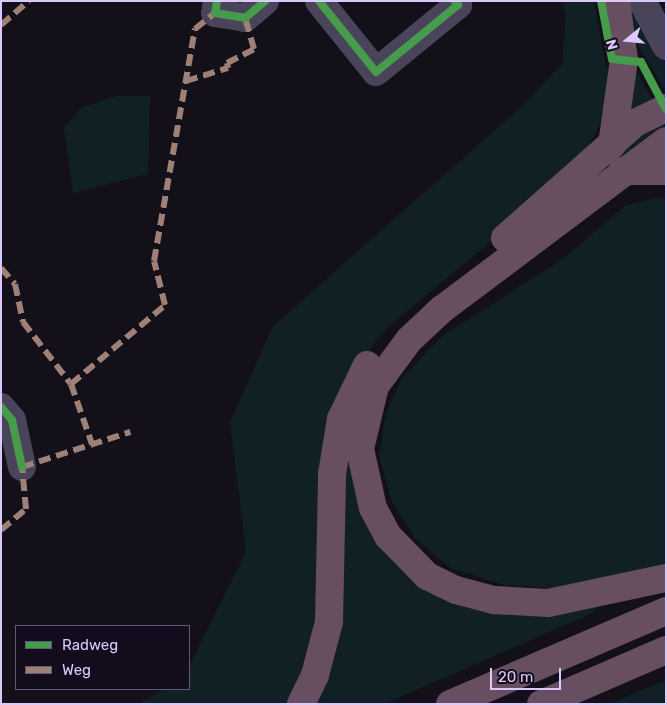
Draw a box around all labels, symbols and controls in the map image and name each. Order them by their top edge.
north arrow [602,15,652,65]
text: N [603,37,622,52]
legend [15,625,190,690]
text: Radweg [62,636,118,654]
scale bar [492,658,563,690]
text: Weg [62,661,91,679]
text: 20 m [498,668,533,686]

